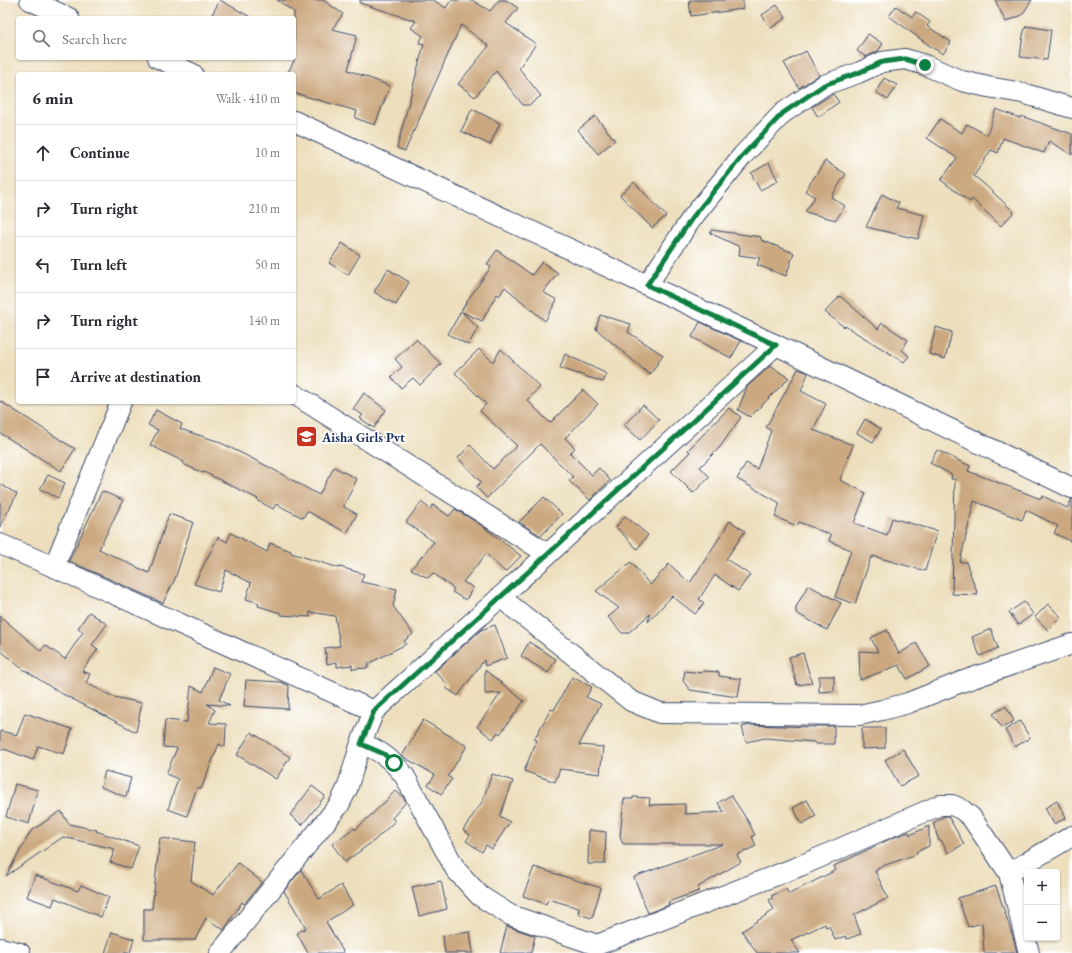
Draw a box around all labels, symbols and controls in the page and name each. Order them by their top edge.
search box [16,16,296,60]
icon: search [30,27,52,49]
text: Search here [62,29,127,48]
route end [916,56,934,74]
text: 6 min [32,87,73,109]
text: Walk · 410 m [216,90,280,107]
icon: ahead [32,142,54,164]
text: Continue [70,143,130,162]
text: 10 m [255,144,280,161]
icon: right [32,198,54,220]
text: Turn right [70,199,138,218]
text: 210 m [249,200,280,217]
icon: left [32,254,54,276]
text: Turn left [70,255,127,274]
text: 50 m [255,256,280,273]
icon: right [32,310,54,332]
text: Turn right [70,311,138,330]
text: 140 m [249,312,280,329]
icon: arrive [32,366,54,388]
text: Arrive at destination [70,367,201,386]
school or university icon: Aisha Girls Pvt [293,424,319,450]
place label: Aisha Girls Pvt [321,429,405,446]
route start [385,754,403,772]
map controls [1024,869,1060,941]
button: + [1024,869,1060,905]
button: − [1024,905,1060,941]

